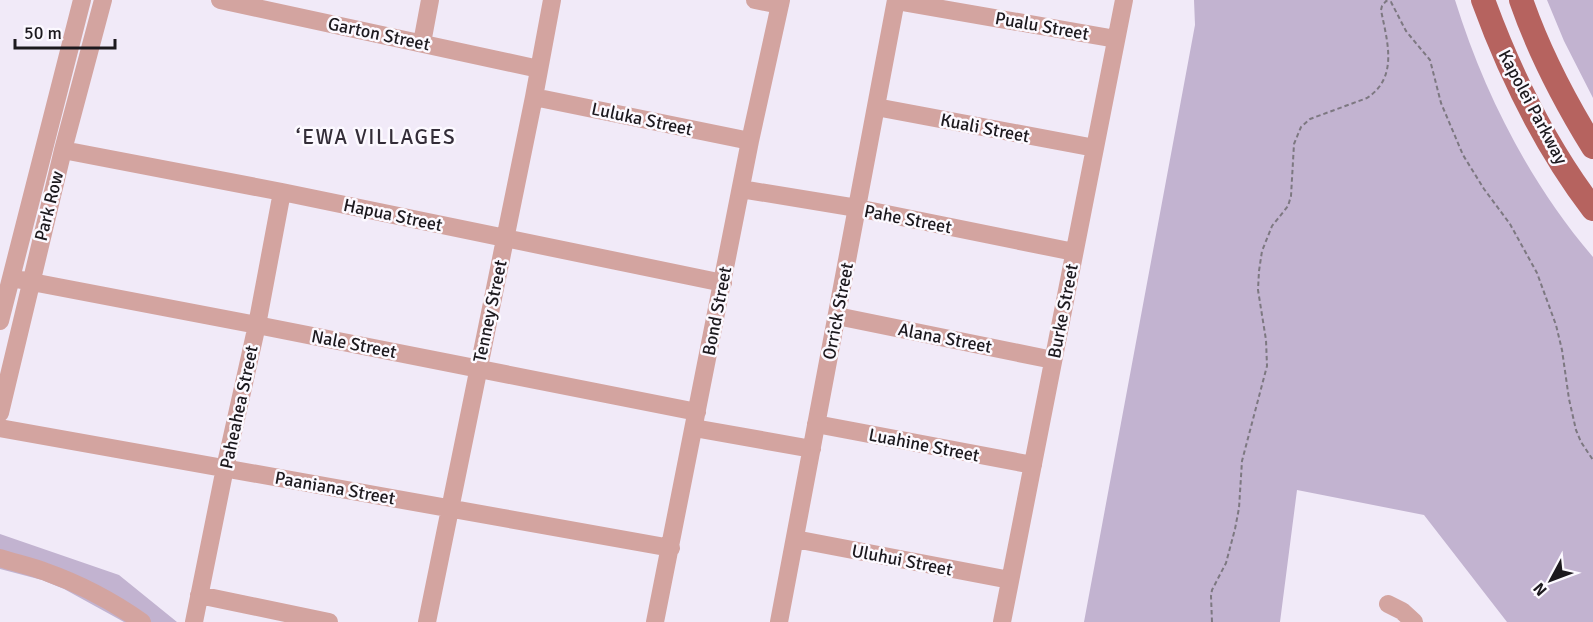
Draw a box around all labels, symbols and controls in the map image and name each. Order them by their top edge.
street label: Pualu Street [993,7,1091,45]
scale bar [15,12,116,50]
street label: Garton Street [326,12,432,56]
text: 50 m [24,22,62,44]
street label: Kapolei Parkway [1494,46,1573,168]
street label: Luluka Street [589,98,695,140]
street label: Kuali Street [939,109,1031,147]
district label: ‘EWA VILLAGES [296,124,456,150]
street label: Park Row [30,169,68,243]
street label: Hapua Street [341,194,445,236]
street label: Pahe Street [862,200,954,238]
street label: Tenney Street [468,258,512,364]
street label: Orrick Street [818,260,858,362]
street label: Burke Street [1043,262,1083,360]
street label: Bond Street [698,264,736,358]
street label: Alana Street [896,318,994,358]
street label: Nale Street [310,325,398,363]
street label: Paheahea Street [215,343,263,471]
street label: Luahine Street [867,423,981,467]
street label: Paaniana Street [273,467,397,509]
street label: Uluhui Street [850,539,954,581]
north arrow [1521,550,1581,610]
text: N [1529,578,1552,600]

